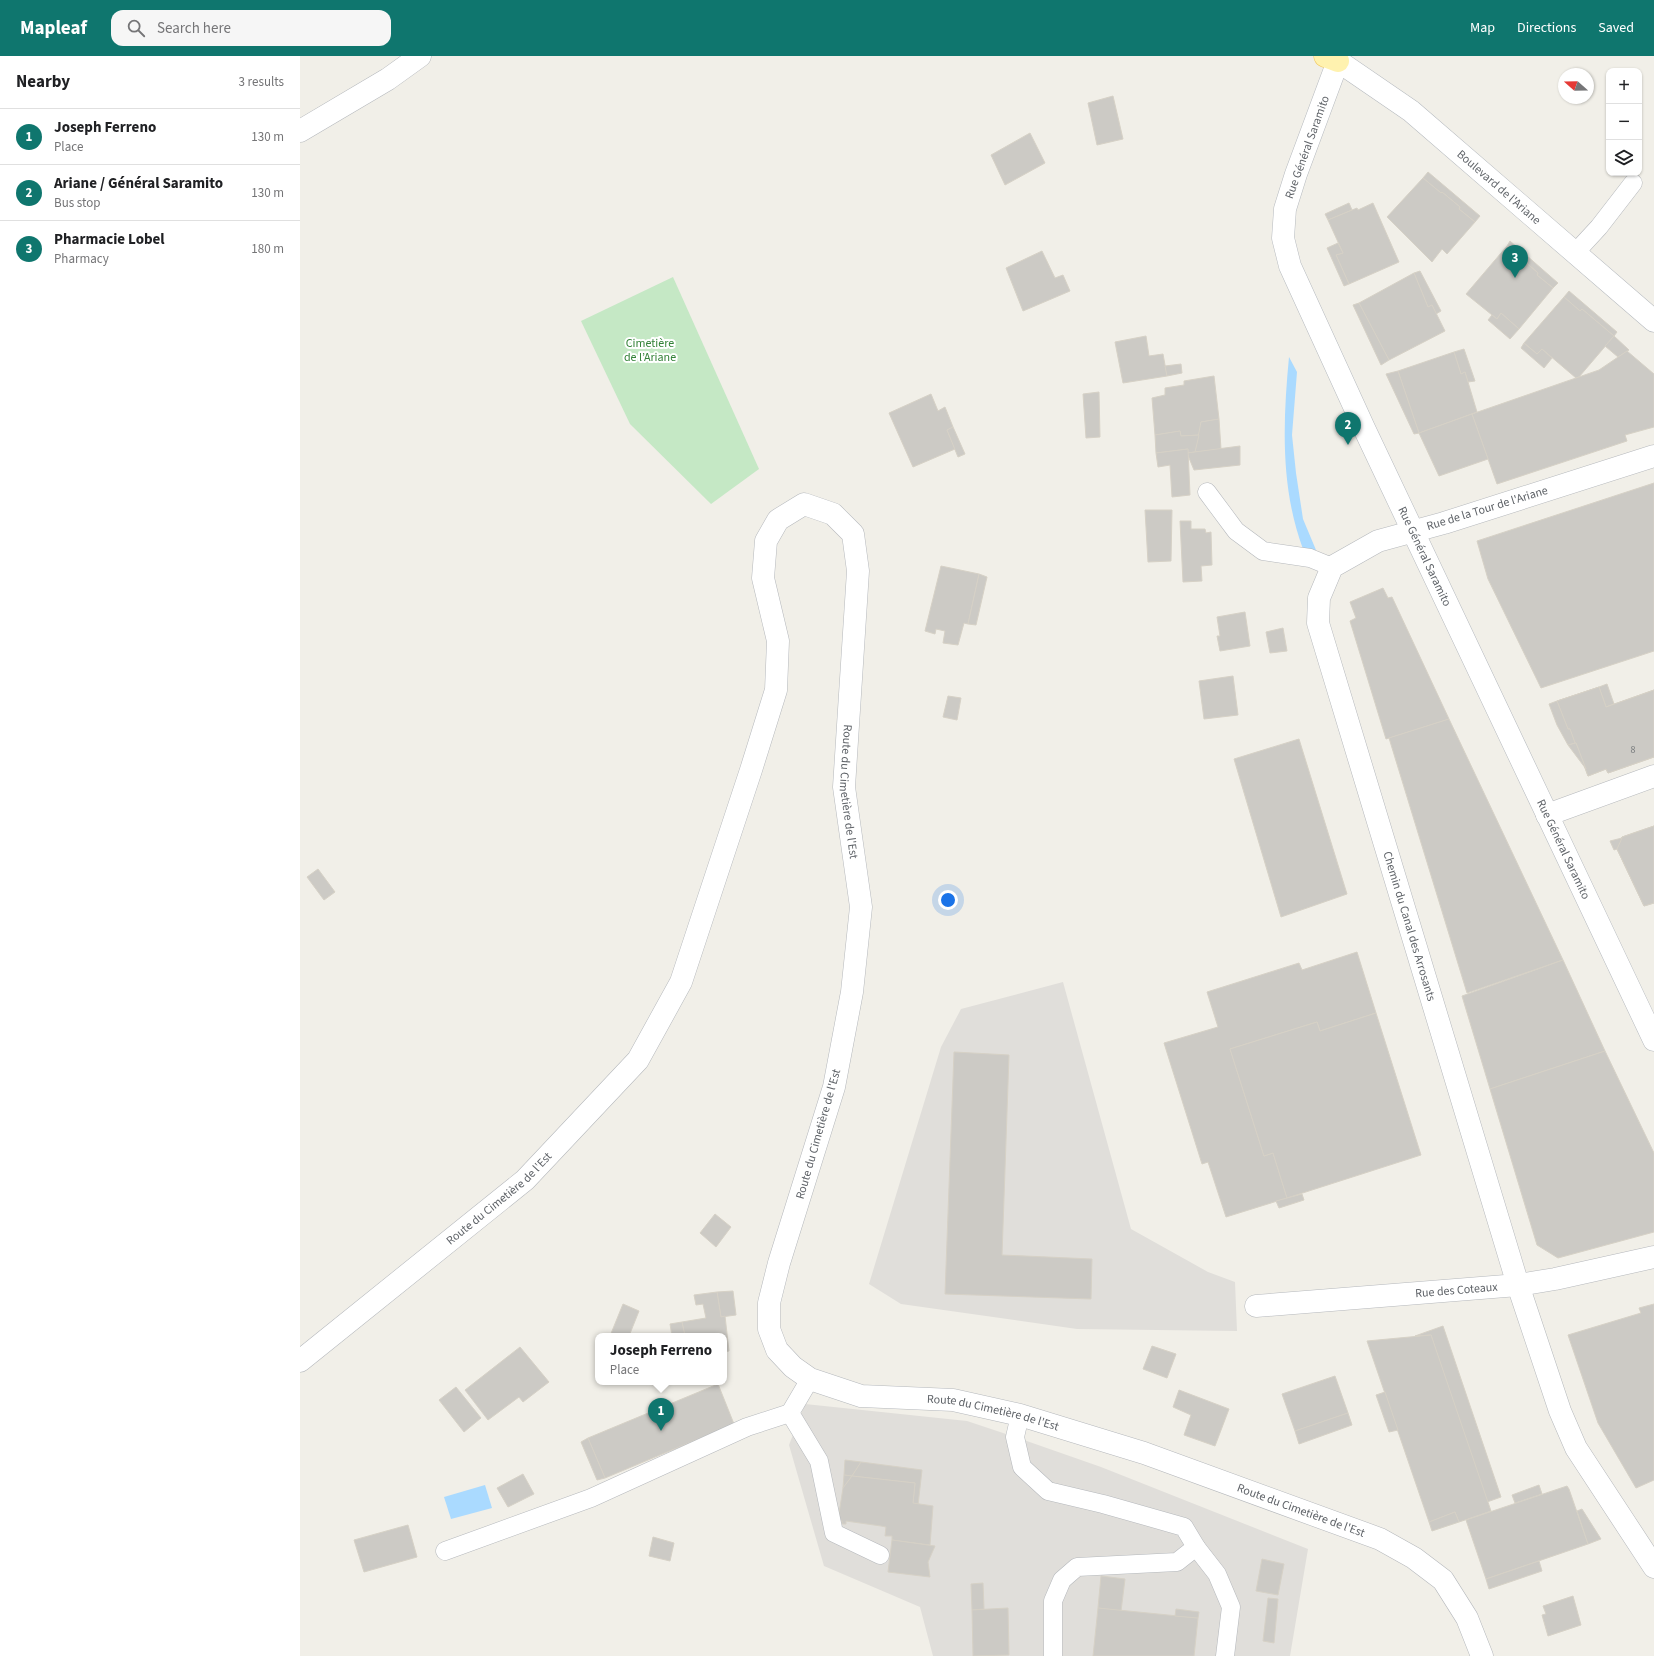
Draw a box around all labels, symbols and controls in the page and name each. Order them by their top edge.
search box [111,10,391,46]
text: Mapleaf [20,15,87,42]
icon: search [125,17,147,39]
text: Search here [157,18,231,39]
text: Map [1470,18,1495,38]
text: Directions [1517,18,1576,38]
text: Saved [1598,18,1634,38]
north arrow [1558,68,1594,104]
map controls [1606,68,1642,176]
button: + [1606,68,1642,104]
text: Nearby [16,70,70,94]
text: 3 results [239,73,284,91]
street label: Rue Général Saramito [1281,93,1334,201]
button: − [1606,104,1642,140]
text: Joseph Ferreno [54,117,156,138]
text: 1 [26,128,32,146]
text: 130 m [251,128,284,146]
text: Place [54,138,83,156]
button: layers [1606,140,1642,176]
street label: Boulevard de l'Ariane [1453,146,1544,229]
text: Ariane / Général Saramito [54,173,223,194]
text: 2 [26,184,32,202]
text: 130 m [251,184,284,202]
text: Bus stop [54,194,100,212]
text: Pharmacie Lobel [54,229,165,250]
text: 3 [26,240,32,258]
text: 180 m [251,240,284,258]
pin: 3 [1502,245,1528,278]
text: Pharmacy [54,250,109,268]
park label: Cimetière de l’Ariane [624,335,676,366]
pin: 2 [1335,412,1361,445]
street label: Rue de la Tour de l'Ariane [1424,482,1550,535]
street label: Rue Général Saramito [1393,504,1455,609]
street label: Route du Cimetière de l'Est [835,724,862,860]
house number: 8 [1631,743,1636,757]
street label: Rue Général Saramito [1532,797,1594,902]
street label: Chemin du Canal des Arrosants [1378,849,1440,1003]
your location [938,890,958,910]
street label: Route du Cimetière de l'Est [792,1067,845,1201]
street label: Route du Cimetière de l'Est [443,1149,556,1249]
street label: Rue des Coteaux [1415,1279,1499,1302]
popup [595,1333,727,1385]
text: Joseph Ferreno [610,1340,712,1361]
text: Place [610,1361,639,1379]
street label: Route du Cimetière de l'Est [927,1391,1061,1435]
pin: 1 [648,1398,674,1431]
street label: Route du Cimetière de l'Est [1235,1480,1367,1542]

